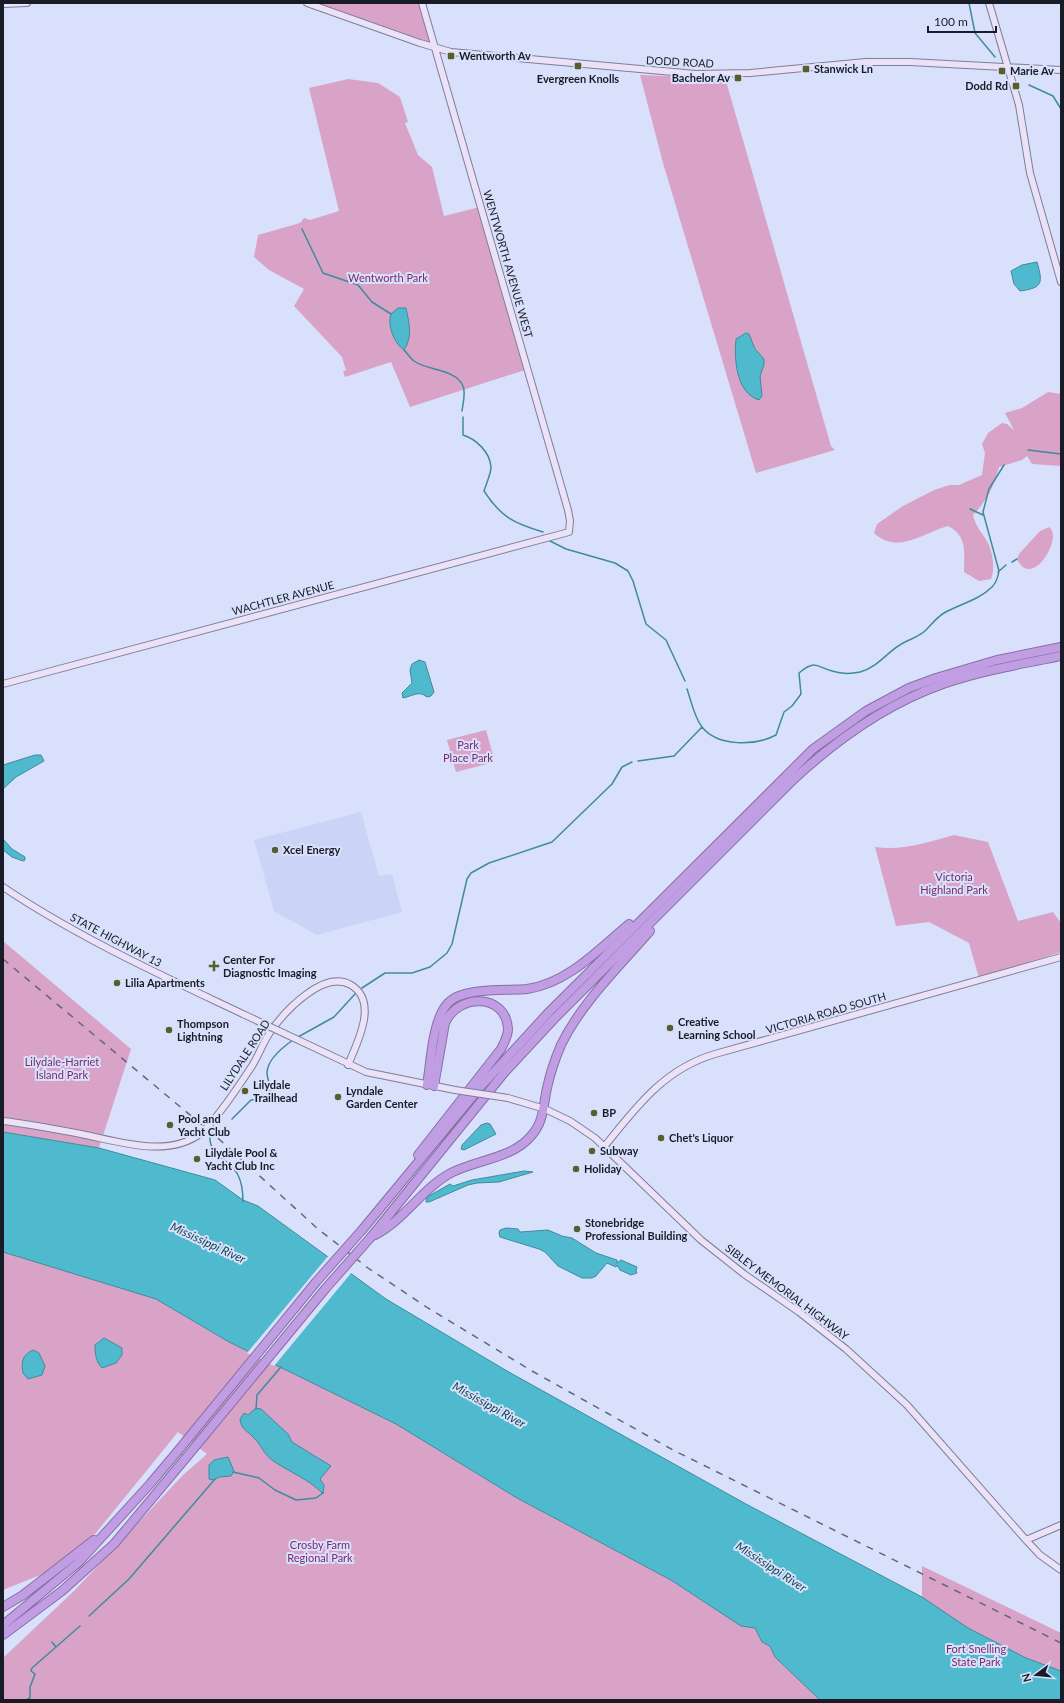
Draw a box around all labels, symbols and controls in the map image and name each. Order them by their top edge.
scale bar [928,8,996,34]
text: 100 m [934,14,968,29]
place label: Wentworth Av [459,49,531,62]
marker: Wentworth Av [446,51,456,61]
street label: DODD ROAD [646,53,714,70]
marker: Evergreen Knolls [573,61,583,71]
place label: Stanwick Ln [814,62,873,75]
marker: Stanwick Ln [801,64,811,74]
place label: Marie Av [1010,64,1054,77]
marker: Marie Av [997,66,1007,76]
place label: Bachelor Av [672,71,730,84]
place label: Evergreen Knolls [537,72,619,85]
marker: Bachelor Av [733,73,743,83]
place label: Dodd Rd [965,79,1008,92]
marker: Dodd Rd [1011,81,1021,91]
street label: WENTWORTH AVENUE WEST [481,188,536,340]
park label: Wentworth Park [348,271,428,284]
street label: WACHTLER AVENUE [230,578,335,617]
park label: Park Place Park [443,738,493,764]
place label: Xcel Energy [283,843,341,856]
marker: Xcel Energy [270,845,280,855]
park label: Victoria Highland Park [920,870,988,896]
street label: STATE HIGHWAY 13 [68,910,164,969]
place label: Center For Diagnostic Imaging [223,953,317,979]
marker: Center For Diagnostic Imaging [208,960,220,972]
place label: Lilia Apartments [125,976,205,989]
marker: Lilia Apartments [112,978,122,988]
street label: VICTORIA ROAD SOUTH [764,989,887,1036]
place label: Creative Learning School [678,1015,756,1041]
place label: Thompson Lightning [177,1017,229,1043]
street label: LILYDALE ROAD [217,1017,272,1093]
marker: Creative Learning School [665,1023,675,1033]
marker: Thompson Lightning [164,1025,174,1035]
park label: Lilydale-Harriet Island Park [25,1055,99,1081]
place label: Lilydale Trailhead [253,1078,298,1104]
place label: Lyndale Garden Center [346,1084,419,1110]
marker: Lilydale Trailhead [240,1086,250,1096]
marker: Lyndale Garden Center [333,1092,343,1102]
place label: BP [602,1106,616,1119]
marker: BP [589,1108,599,1118]
place label: Pool and Yacht Club [177,1112,230,1138]
marker: Pool and Yacht Club [165,1120,175,1130]
place label: Chet's Liquor [669,1131,734,1144]
marker: Chet's Liquor [656,1133,666,1143]
place label: Subway [600,1144,638,1157]
place label: Lilydale Pool & Yacht Club Inc [204,1146,278,1172]
marker: Subway [587,1146,597,1156]
marker: Lilydale Pool & Yacht Club Inc [192,1154,202,1164]
place label: Holiday [584,1162,622,1175]
marker: Holiday [571,1164,581,1174]
place label: Stonebridge Professional Building [585,1216,688,1242]
water label: Mississippi River [168,1219,249,1267]
marker: Stonebridge Professional Building [572,1224,582,1234]
street label: SIBLEY MEMORIAL HIGHWAY [723,1241,852,1342]
water label: Mississippi River [450,1378,529,1431]
park label: Crosby Farm Regional Park [287,1538,353,1564]
water label: Mississippi River [733,1538,810,1595]
park label: Fort Snelling State Park [946,1642,1006,1668]
north arrow [1016,1655,1056,1695]
text: N [1018,1672,1033,1684]

